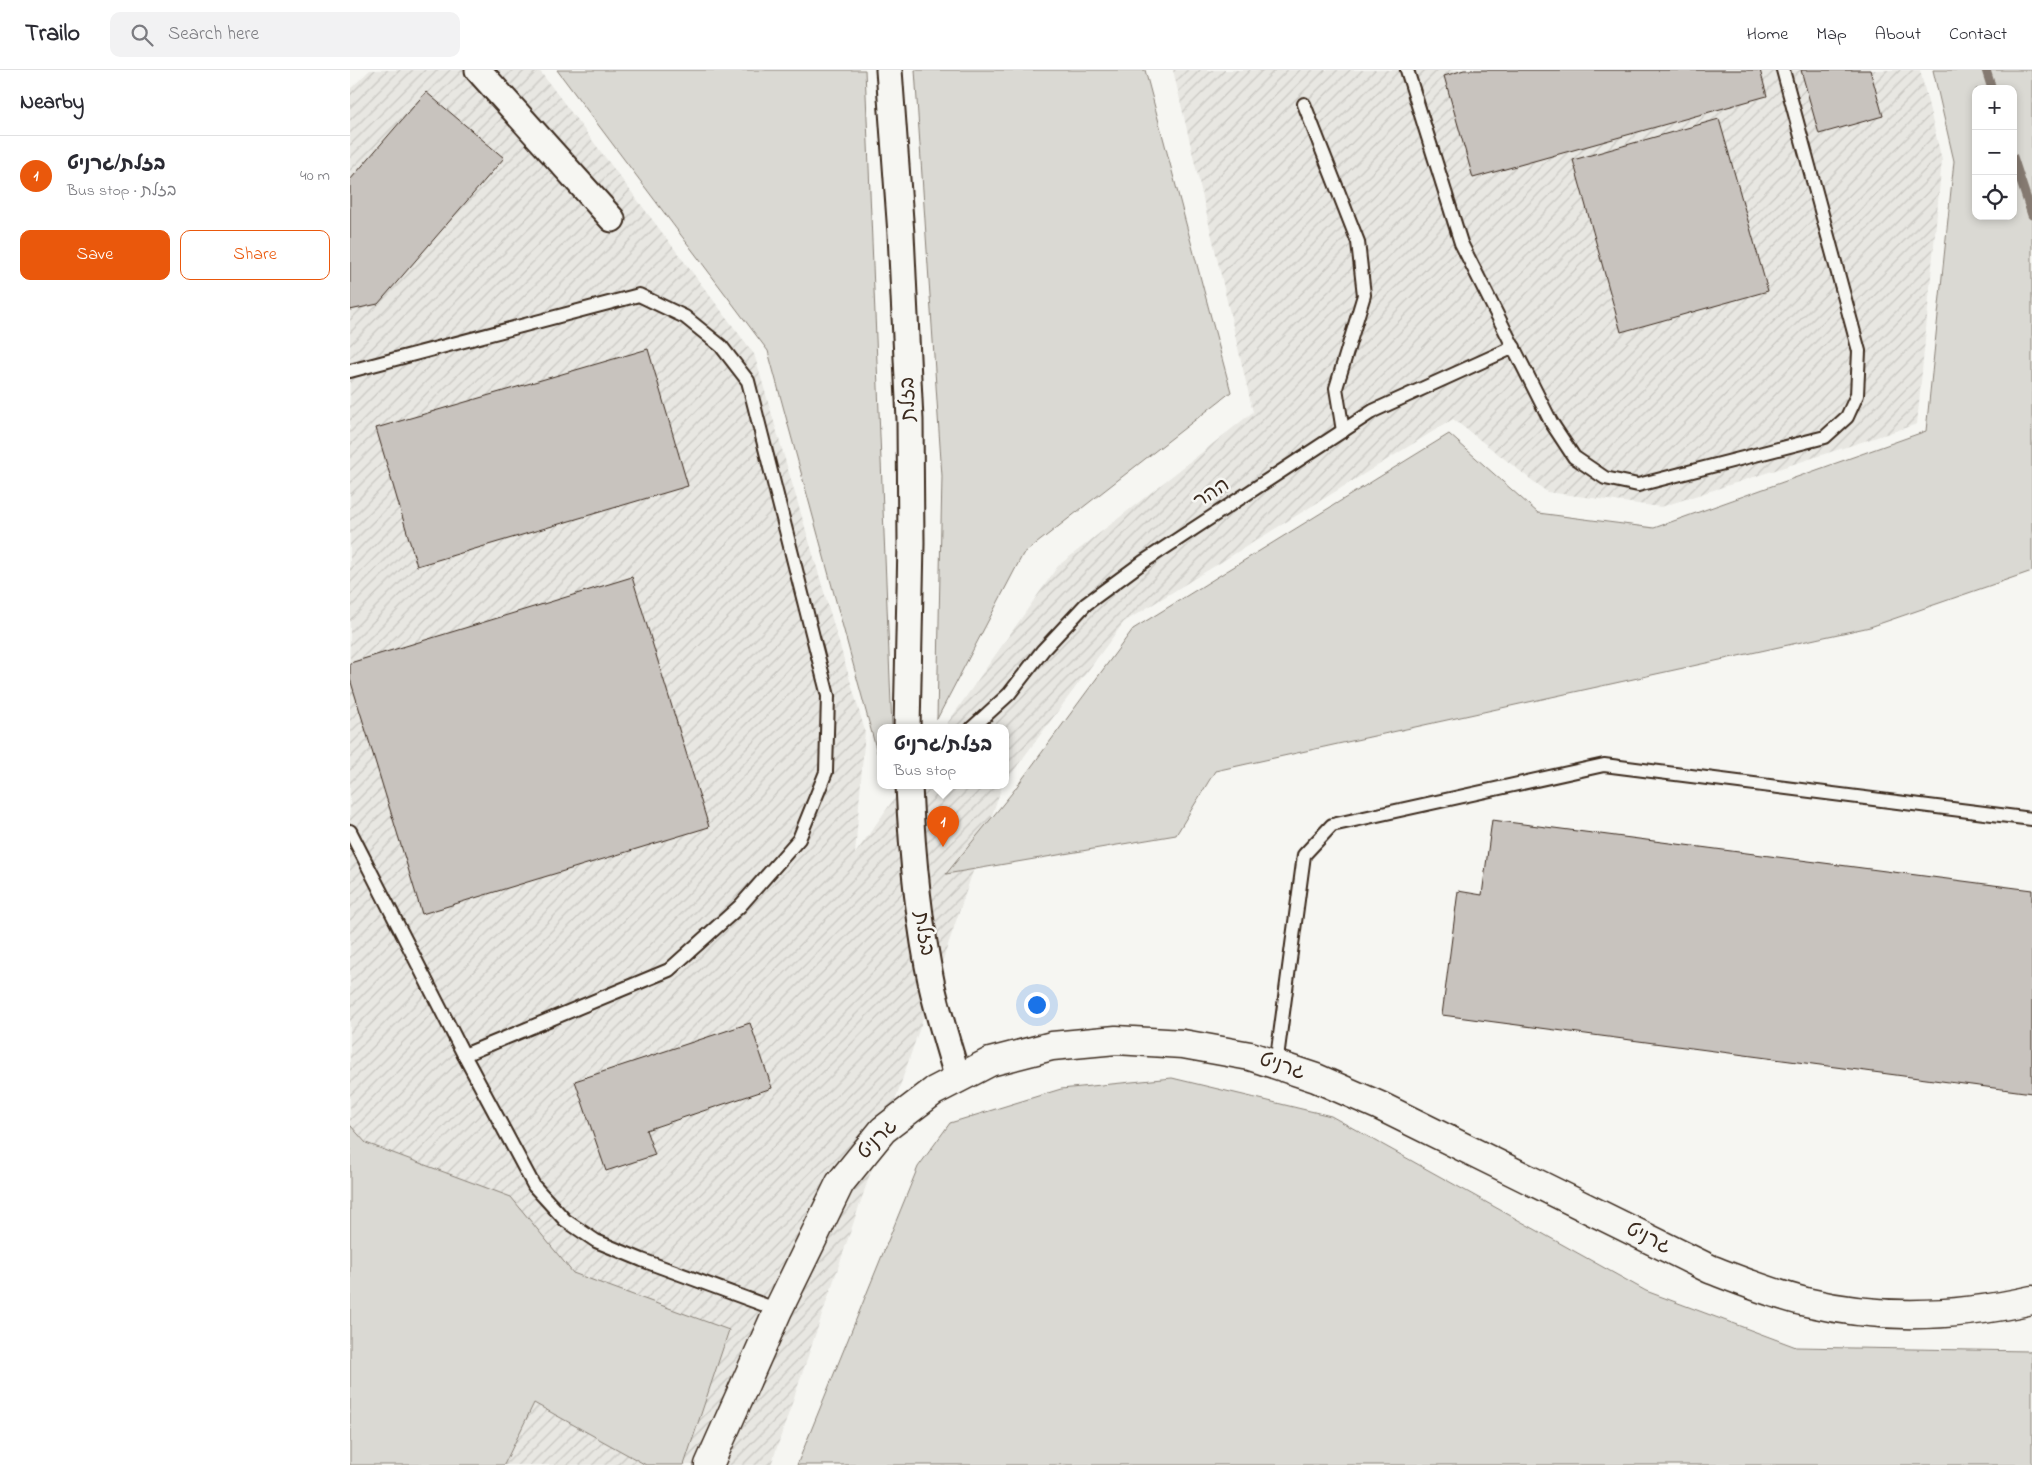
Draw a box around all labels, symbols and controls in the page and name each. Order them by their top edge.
search box [110,12,460,57]
text: Trailo [25,17,80,52]
icon: search [128,21,156,49]
text: Search here [168,21,259,48]
text: Home [1747,22,1788,48]
text: Map [1816,22,1847,48]
text: About [1875,22,1921,48]
text: Contact [1949,22,2007,48]
map controls [1972,85,2017,220]
button: + [1972,85,2017,130]
text: Nearby [20,88,84,118]
button: − [1972,130,2017,175]
text: בזלת/גרניט [67,151,166,178]
text: 1 [33,164,39,188]
text: 40 m [300,164,330,188]
button: locate [1972,175,2017,220]
text: Bus stop · בזלת [67,179,176,203]
button: Save [20,230,170,280]
button: Share [180,230,330,280]
street label: בזלת [894,376,924,423]
street label: ההר [1188,471,1236,517]
popup [877,724,1009,789]
text: בזלת/גרניט [894,732,992,759]
text: Bus stop [894,759,956,783]
pin: 1 [927,806,959,847]
street label: בזלת [905,909,941,958]
your location [1024,992,1050,1018]
street label: גרניט [1255,1046,1309,1088]
street label: גרניט [851,1113,905,1167]
street label: גרניט [1621,1216,1675,1262]

